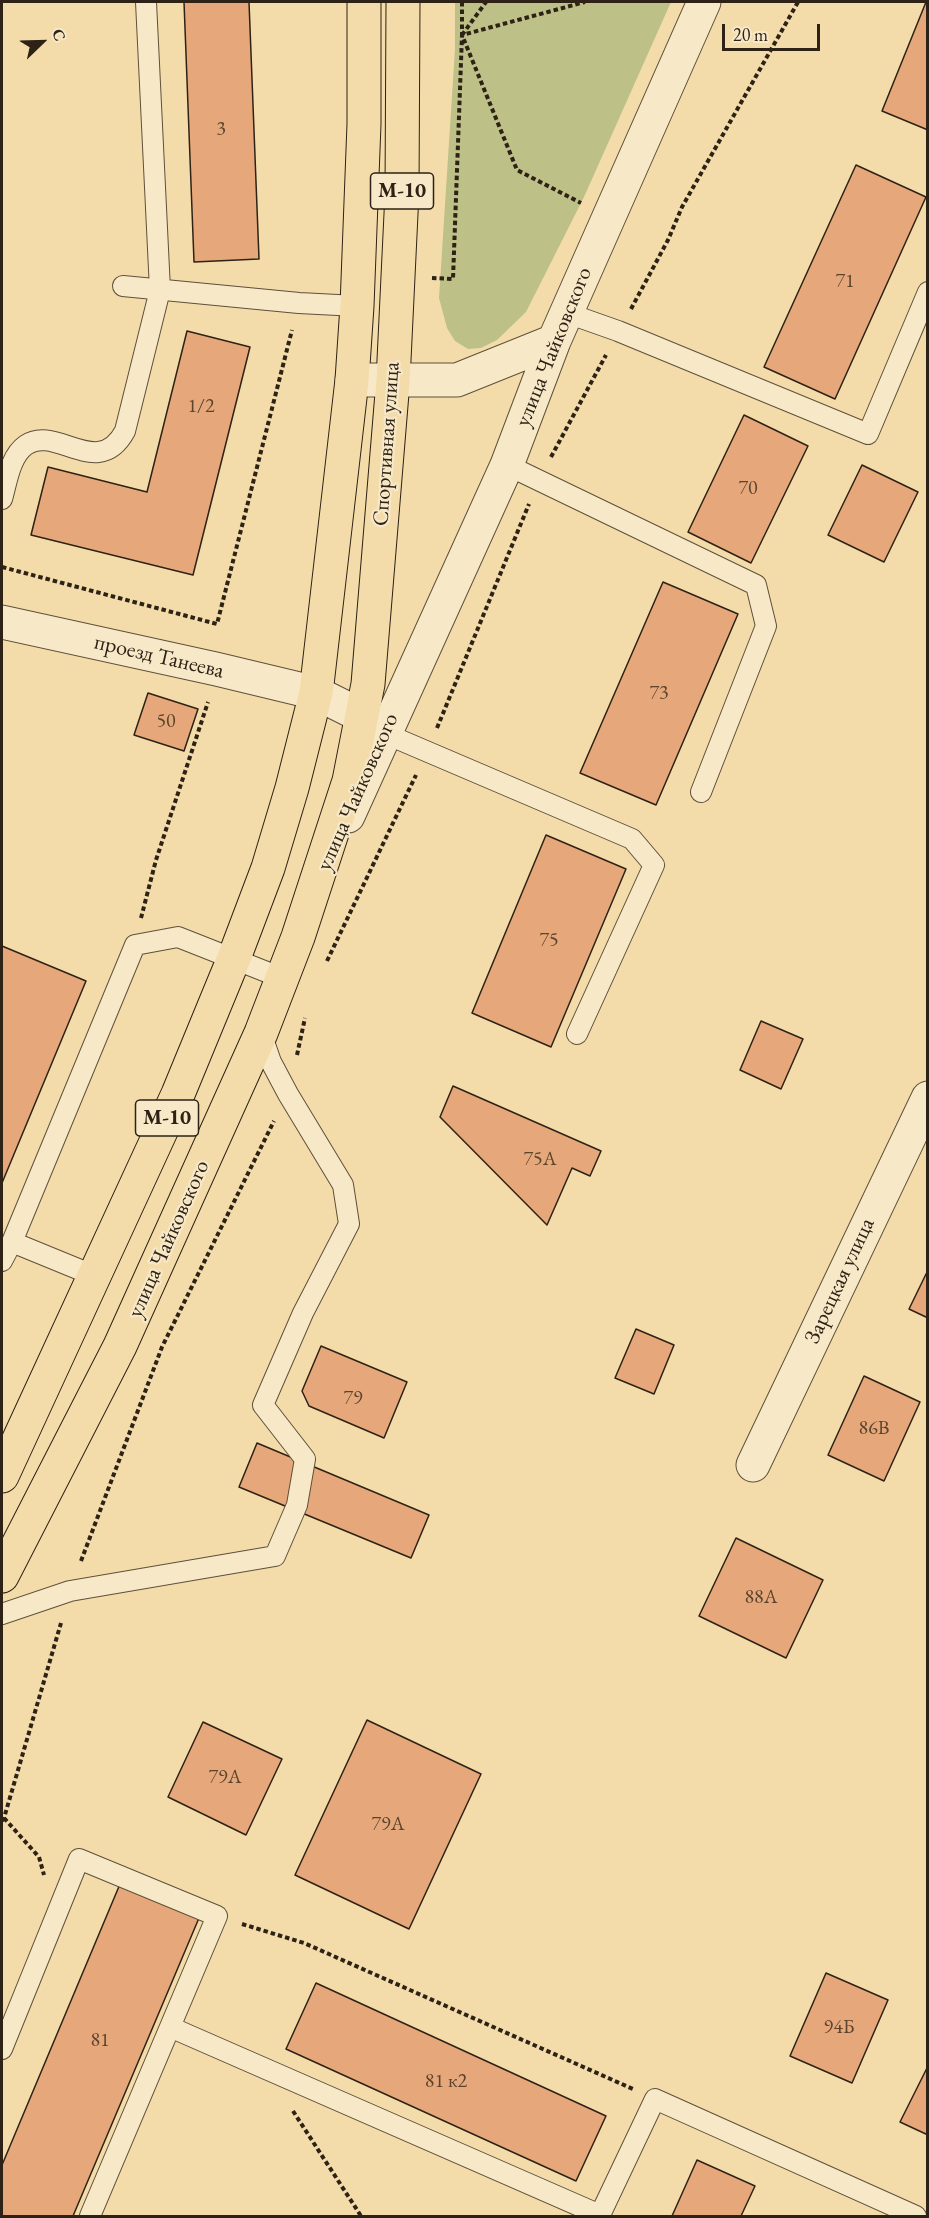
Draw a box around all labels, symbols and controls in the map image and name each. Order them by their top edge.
north arrow [12,12,72,72]
scale bar [725,12,822,50]
text: 20 m [733,23,768,46]
text: С [47,25,71,44]
house number: 3 [216,118,226,142]
road number: М-10 [370,173,434,209]
street label: улица Чайковского [510,263,598,431]
house number: 71 [835,270,855,294]
street label: Спортивная улица [368,361,406,527]
house number: 1/2 [187,395,215,419]
house number: 70 [738,477,758,501]
street label: проезд Танеева [92,629,226,685]
house number: 73 [649,682,669,706]
street label: улица Чайковского [311,709,405,875]
house number: 50 [156,710,176,734]
house number: 75 [539,929,559,953]
road number: М-10 [136,1100,198,1136]
house number: 75А [523,1148,557,1172]
street label: улица Чайковского [122,1156,216,1322]
street label: Зарецкая улица [799,1214,881,1348]
house number: 79 [343,1387,363,1411]
house number: 86В [859,1417,889,1441]
house number: 88А [744,1586,778,1610]
house number: 79А [208,1766,242,1790]
house number: 79А [371,1813,405,1837]
house number: 94Б [824,2016,854,2040]
house number: 81 [90,2029,110,2053]
house number: 81 к2 [425,2070,467,2094]

